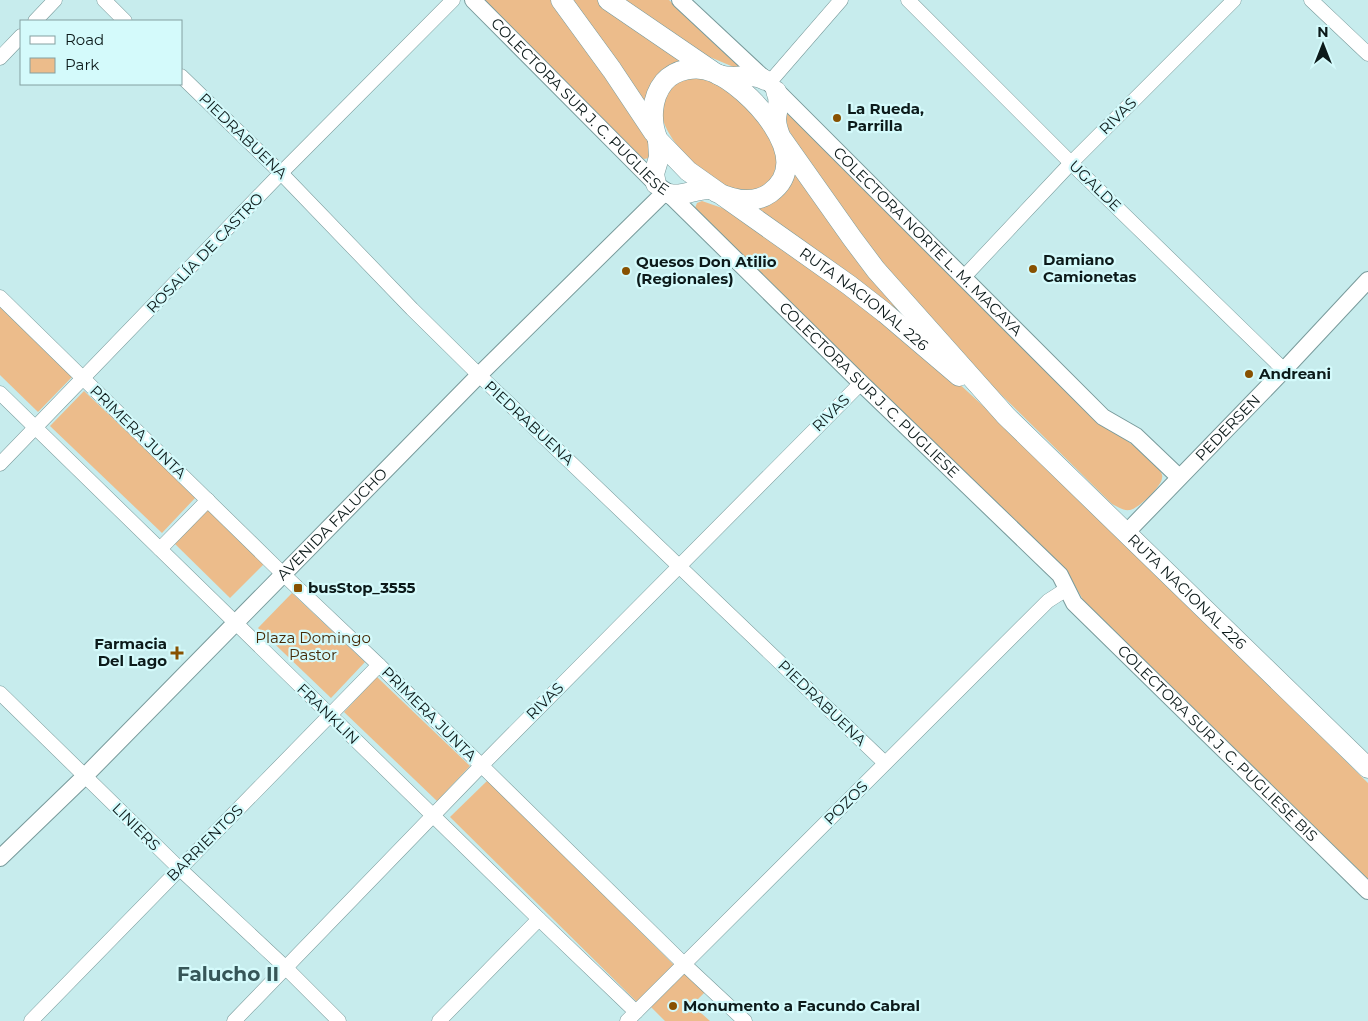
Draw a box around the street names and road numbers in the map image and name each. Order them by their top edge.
street label: COLECTORA SUR J. C. PUGLIESE [487,14,673,199]
street label: PIEDRABUENA [195,89,292,183]
street label: RIVAS [1095,93,1140,138]
street label: COLECTORA NORTE L. M. MACAYA [829,143,1027,340]
street label: UGALDE [1065,156,1126,215]
street label: ROSALÍA DE CASTRO [142,188,267,317]
street label: RUTA NACIONAL 226 [796,243,932,355]
street label: COLECTORA SUR J. C. PUGLIESE [775,298,963,482]
street label: PIEDRABUENA [481,376,578,469]
street label: PRIMERA JUNTA [86,381,191,483]
street label: RIVAS [808,390,853,435]
street label: PEDERSEN [1191,390,1264,465]
street label: AVENIDA FALUCHO [273,464,391,584]
street label: RUTA NACIONAL 226 [1124,530,1250,653]
street label: COLECTORA SUR J. C. PUGLIESE BIS [1114,641,1322,845]
street label: PIEDRABUENA [774,656,871,750]
street label: PRIMERA JUNTA [378,662,481,765]
street label: RIVAS [522,678,567,723]
street label: FRANKLIN [293,679,364,748]
street label: POZOS [820,777,872,829]
street label: LINIERS [108,799,164,855]
street label: BARRIENTOS [162,800,247,885]

